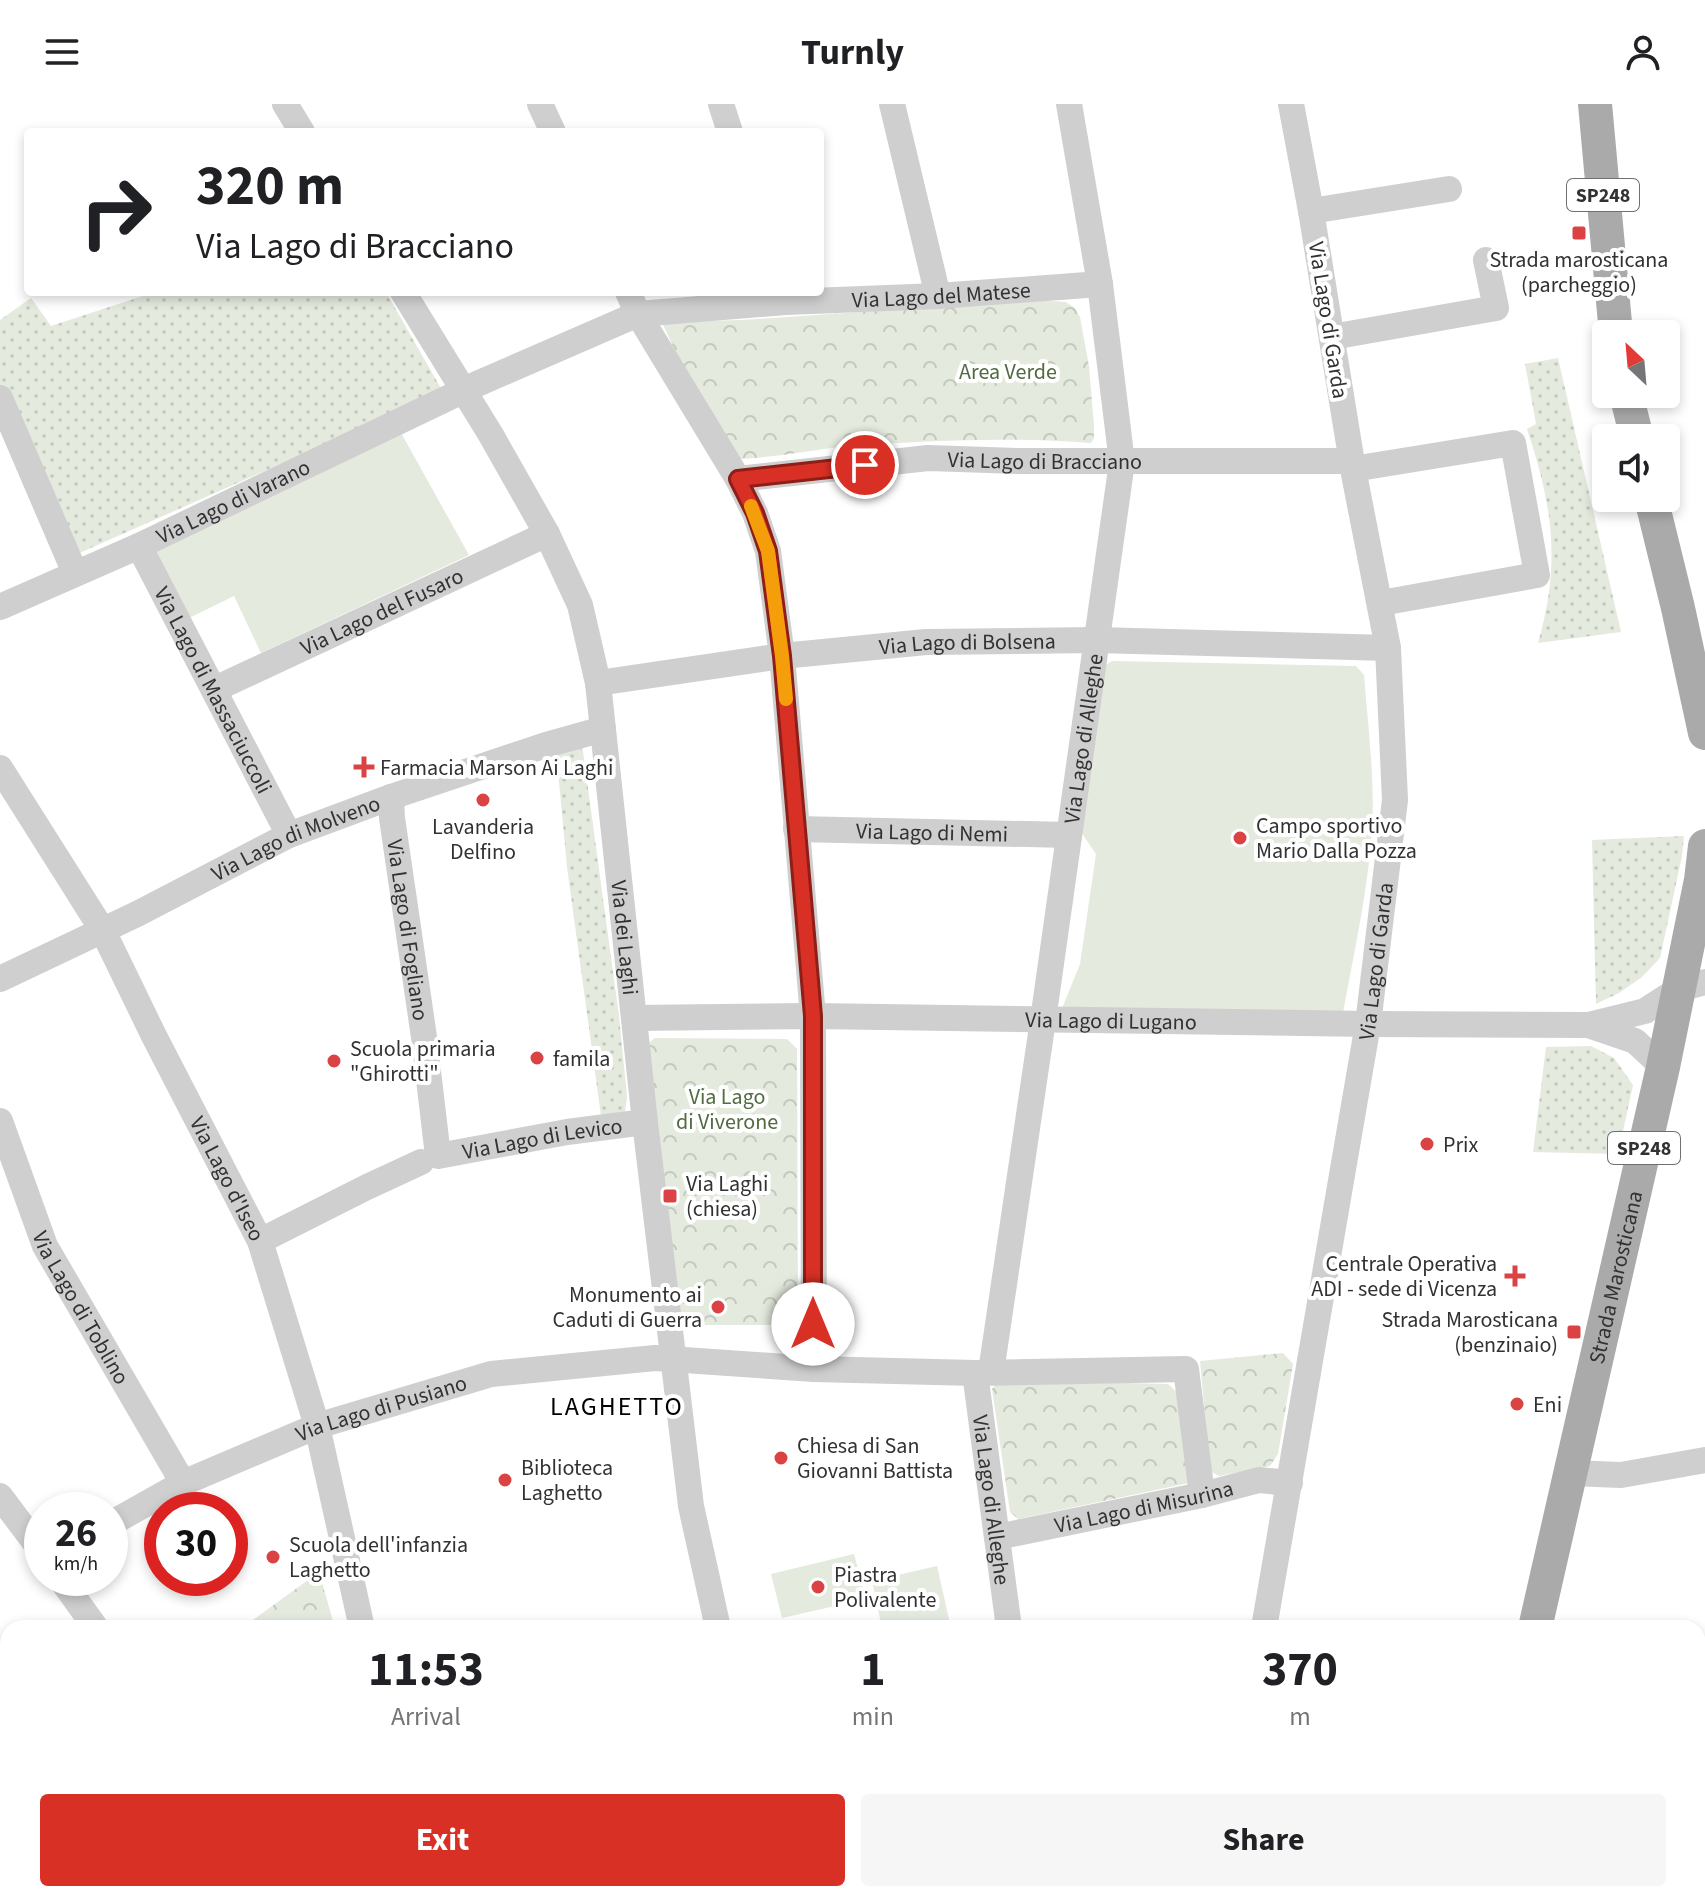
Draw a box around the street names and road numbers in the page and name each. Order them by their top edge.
road number: SP248 [1567,179,1639,211]
street label: Via Lago di Garda [1300,239,1356,401]
street label: Via Lago del Matese [851,274,1032,316]
street label: Via Lago di Bracciano [947,444,1142,478]
street label: Via Lago di Varano [151,451,316,552]
street label: Via Lago del Fusaro [295,560,469,664]
street label: Via Lago di Massaciuccoli [146,581,280,799]
street label: Via Lago di Bolsena [878,625,1056,663]
street label: Via Lago di Alleghe [1056,652,1112,826]
street label: Via Lago di Molveno [206,787,385,890]
street label: Via Lago di Nemi [856,815,1008,851]
street label: Via Lago di Fogliano [378,837,436,1023]
street label: Via dei Laghi [602,879,646,997]
street label: Via Lago di Garda [1350,881,1402,1043]
street label: Via Lago di Lugano [1025,1004,1197,1039]
street label: Via Lago di Levico [460,1110,624,1168]
street label: Via Lago d'Iseo [181,1111,272,1247]
road number: SP248 [1608,1132,1680,1164]
street label: Strada Marosticana [1581,1188,1651,1367]
street label: Via Lago di Toblino [24,1227,137,1391]
street label: Via Lago di Pusiano [291,1367,471,1450]
street label: Via Lago di Alleghe [964,1413,1018,1587]
street label: Via Lago di Misurina [1052,1472,1237,1542]

